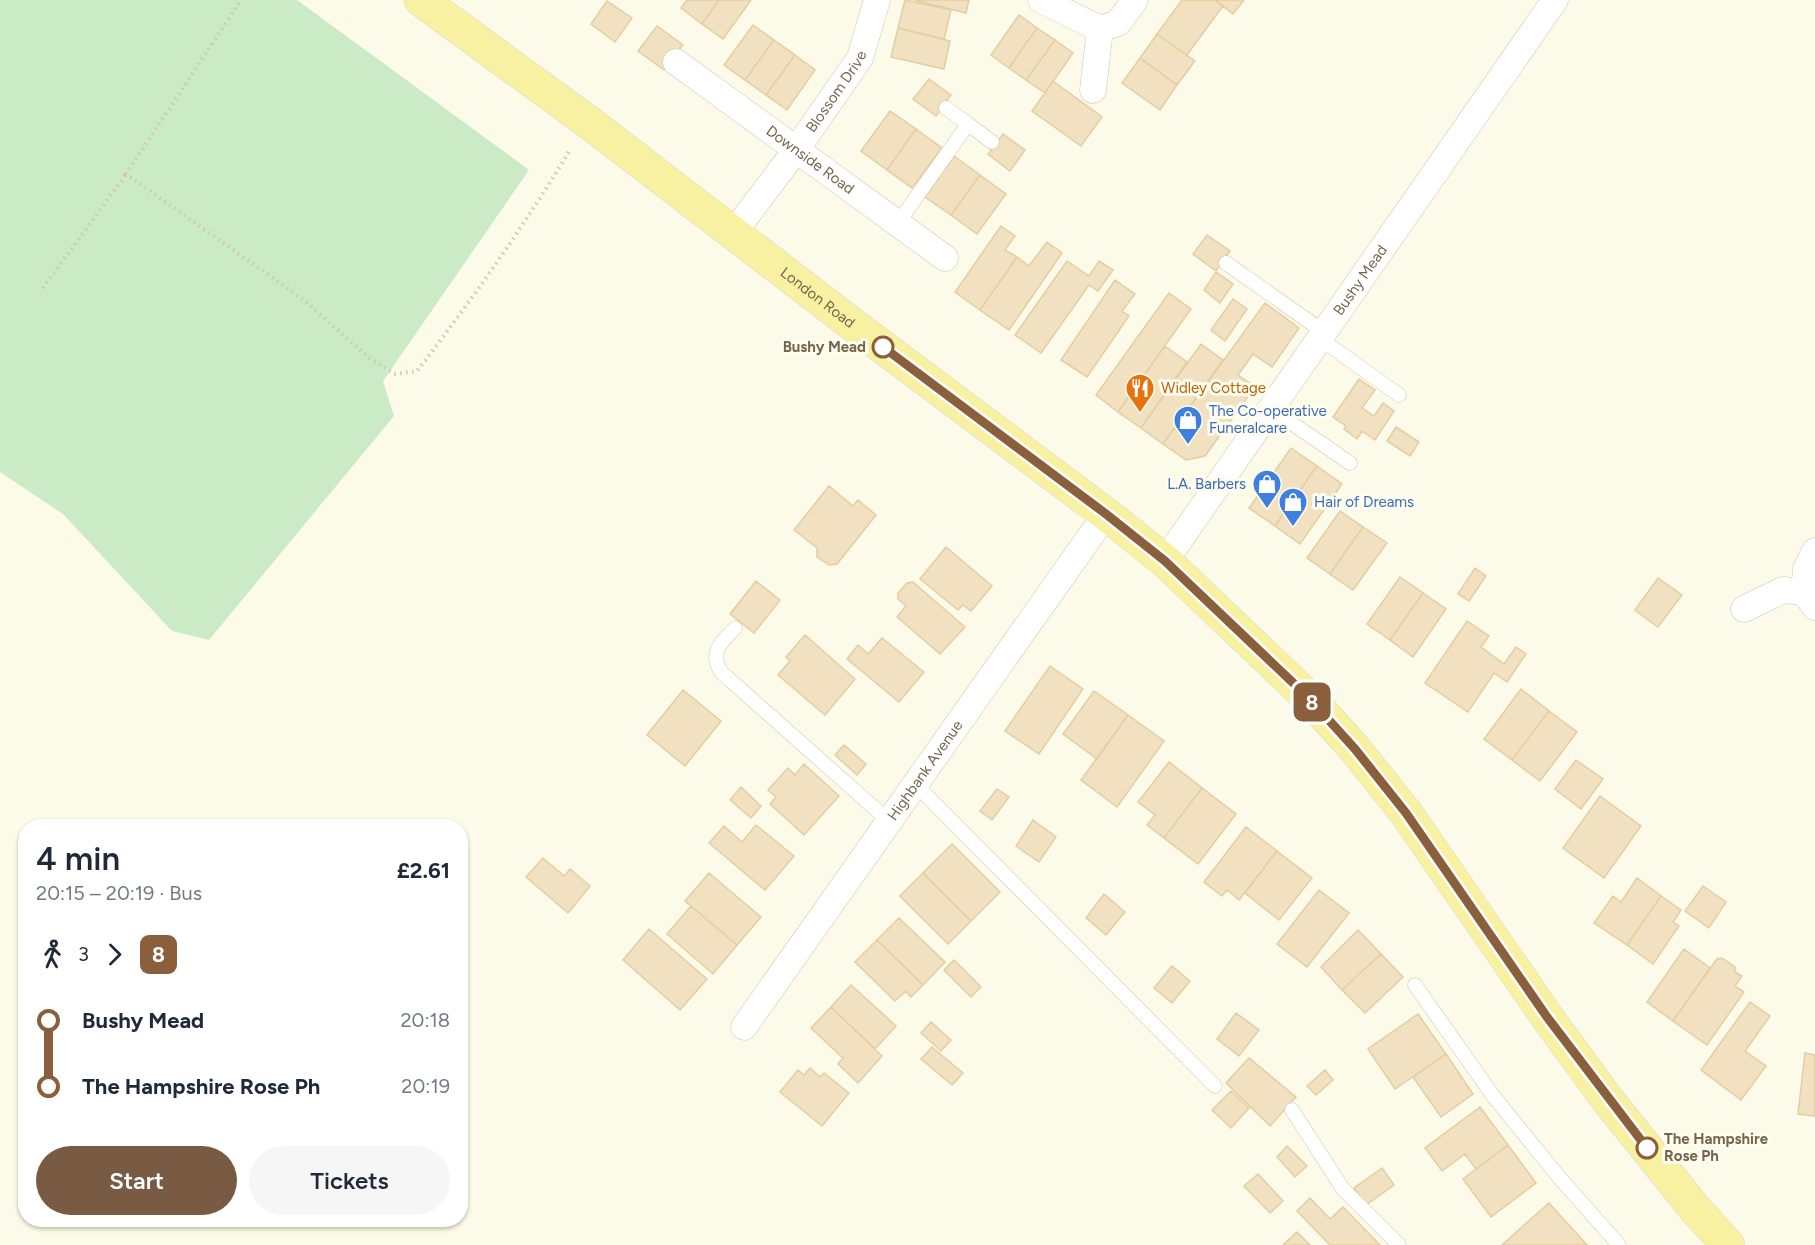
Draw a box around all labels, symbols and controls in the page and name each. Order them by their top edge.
street label: Blossom Drive [802,49,871,136]
street label: Downside Road [763,122,858,198]
street label: Bushy Mead [1329,241,1391,319]
street label: London Road [777,263,859,332]
marker: Bushy Mead [872,336,894,358]
place label: Bushy Mead [783,338,866,356]
restaurant icon: Widley Cottage [1124,372,1156,414]
place label: Widley Cottage [1161,379,1266,397]
place label: The Co-operative Funeralcare [1209,402,1327,437]
shop icon: The Co-operative Funeralcare [1172,404,1204,446]
shop icon: L.A. Barbers [1251,468,1283,510]
place label: L.A. Barbers [1167,475,1246,493]
shop icon: Hair of Dreams [1277,486,1309,528]
place label: Hair of Dreams [1314,493,1414,511]
line badge: 8 [1292,682,1332,722]
text: 8 [1306,690,1318,715]
street label: Highbank Avenue [884,717,967,824]
text: 4 min [36,839,120,878]
text: £2.61 [397,857,450,884]
text: 20:15 – 20:19 · Bus [36,881,202,905]
icon: walk [36,938,69,971]
icon: forward [98,938,131,971]
text: 3 [78,942,89,966]
text: 8 [152,942,165,967]
text: Bushy Mead [82,1007,204,1034]
text: 20:18 [400,1008,450,1032]
text: The Hampshire Rose Ph [82,1073,320,1100]
text: 20:19 [401,1074,450,1098]
place label: The Hampshire Rose Ph [1664,1130,1769,1165]
marker: The Hampshire Rose Ph [1636,1137,1658,1159]
button: Start [36,1146,237,1215]
button: Tickets [249,1146,450,1215]

